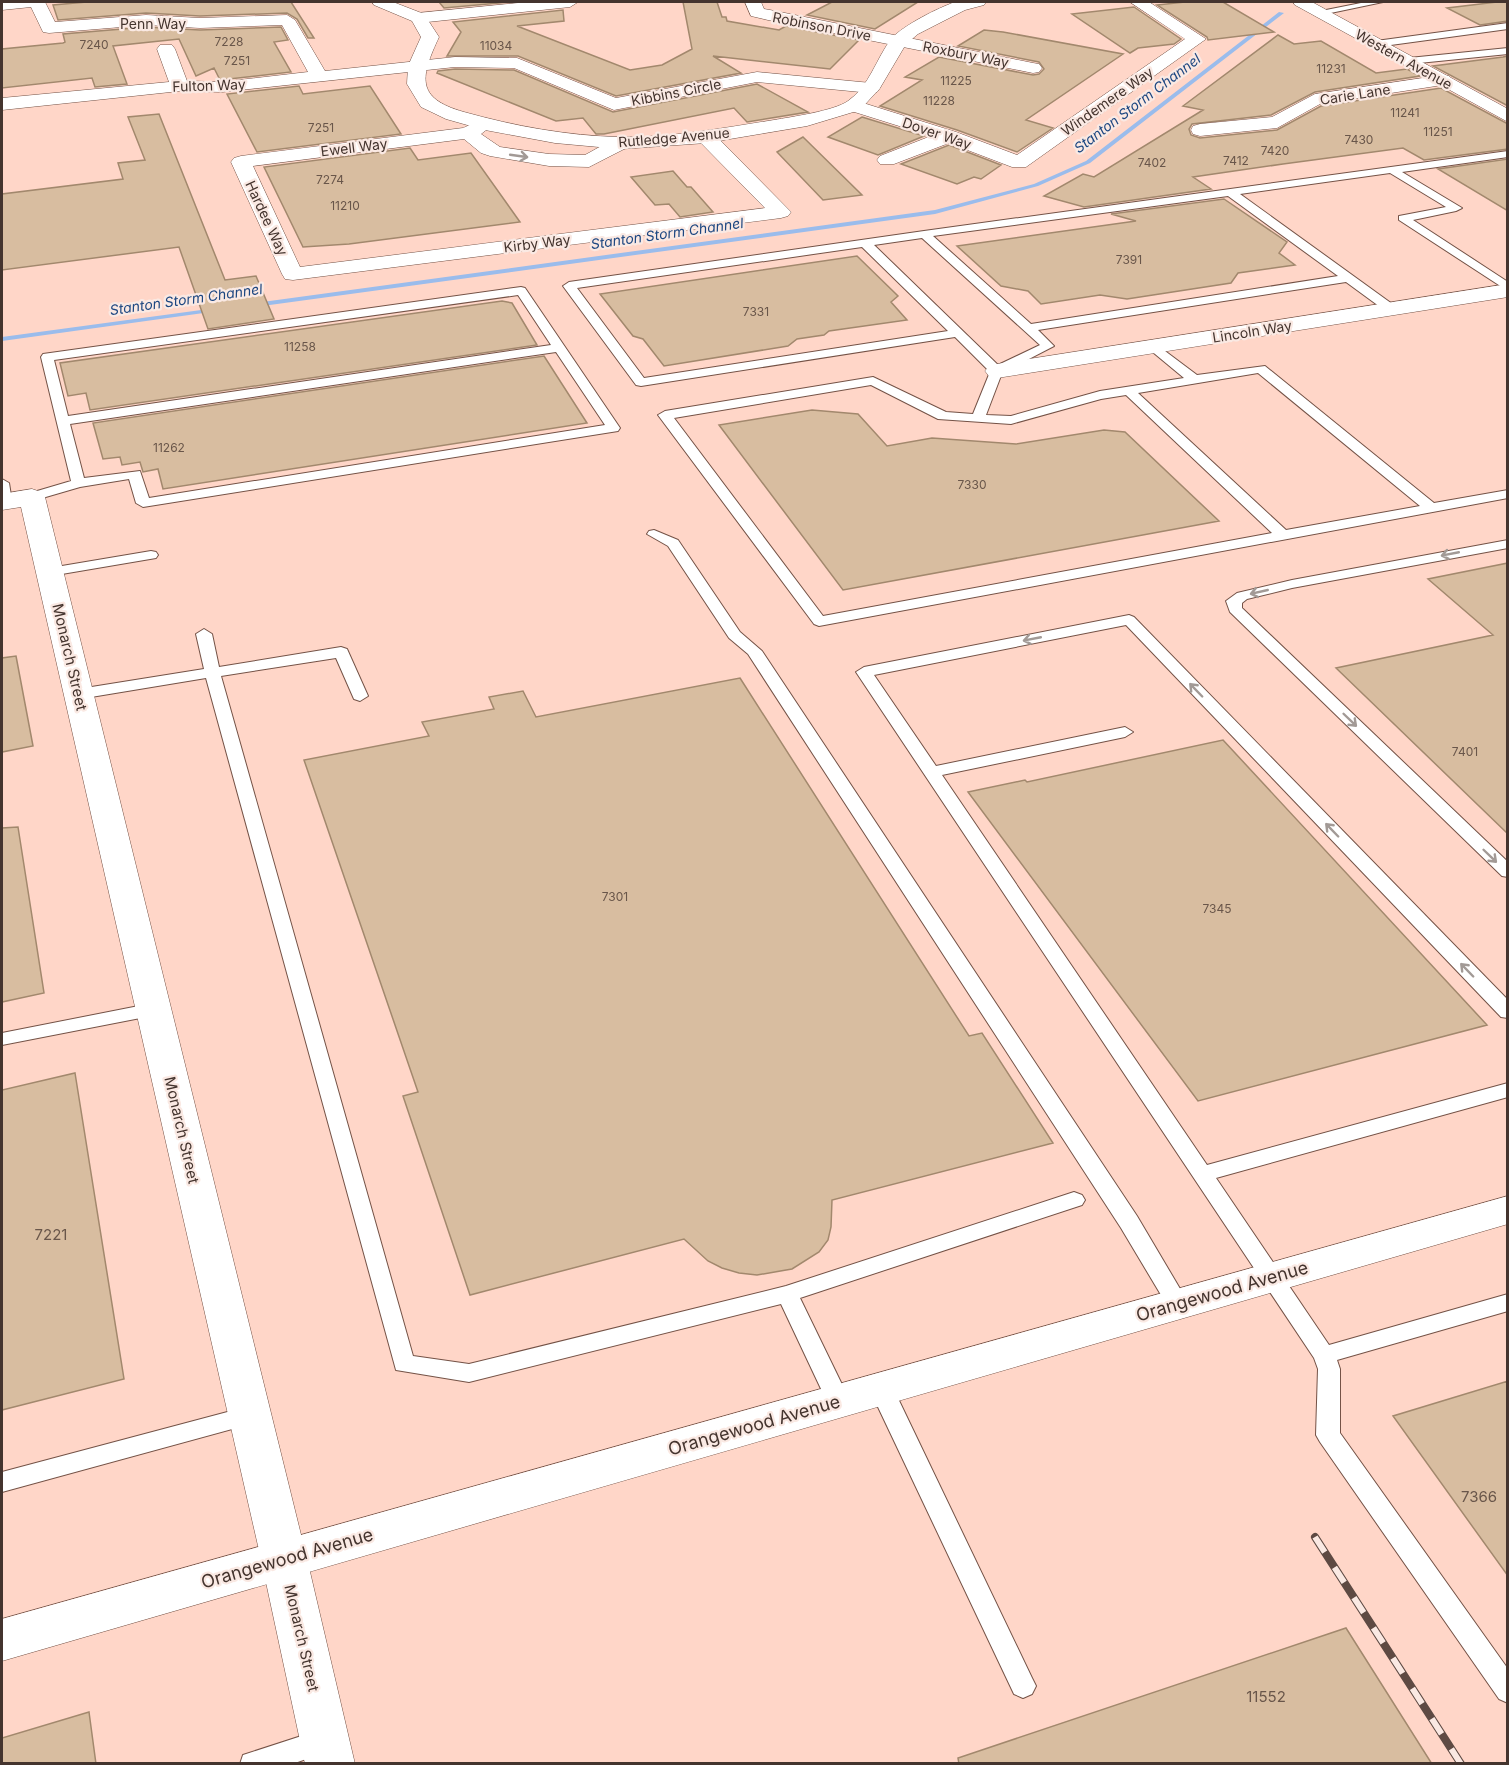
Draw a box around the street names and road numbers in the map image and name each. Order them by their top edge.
street label: Robinson Drive [771,8,873,44]
street label: Penn Way [120,15,186,32]
street label: Western Avenue [1353,25,1455,93]
street label: Roxbury Way [922,37,1011,71]
street label: Windemere Way [1058,63,1156,139]
street label: Fulton Way [172,75,246,95]
street label: Kibbins Circle [630,75,722,109]
street label: Carie Lane [1318,80,1392,108]
street label: Dover Way [900,113,974,153]
street label: Rutledge Avenue [618,124,730,150]
street label: Ewell Way [320,134,388,160]
street label: Hardee Way [242,178,292,258]
street label: Kirby Way [503,230,572,256]
street label: Lincoln Way [1211,316,1293,346]
street label: Monarch Street [48,602,92,712]
street label: Monarch Street [160,1075,204,1185]
street label: Orangewood Avenue [1134,1256,1310,1326]
street label: Orangewood Avenue [666,1390,842,1460]
street label: Orangewood Avenue [199,1523,375,1593]
street label: Monarch Street [280,1583,324,1693]

